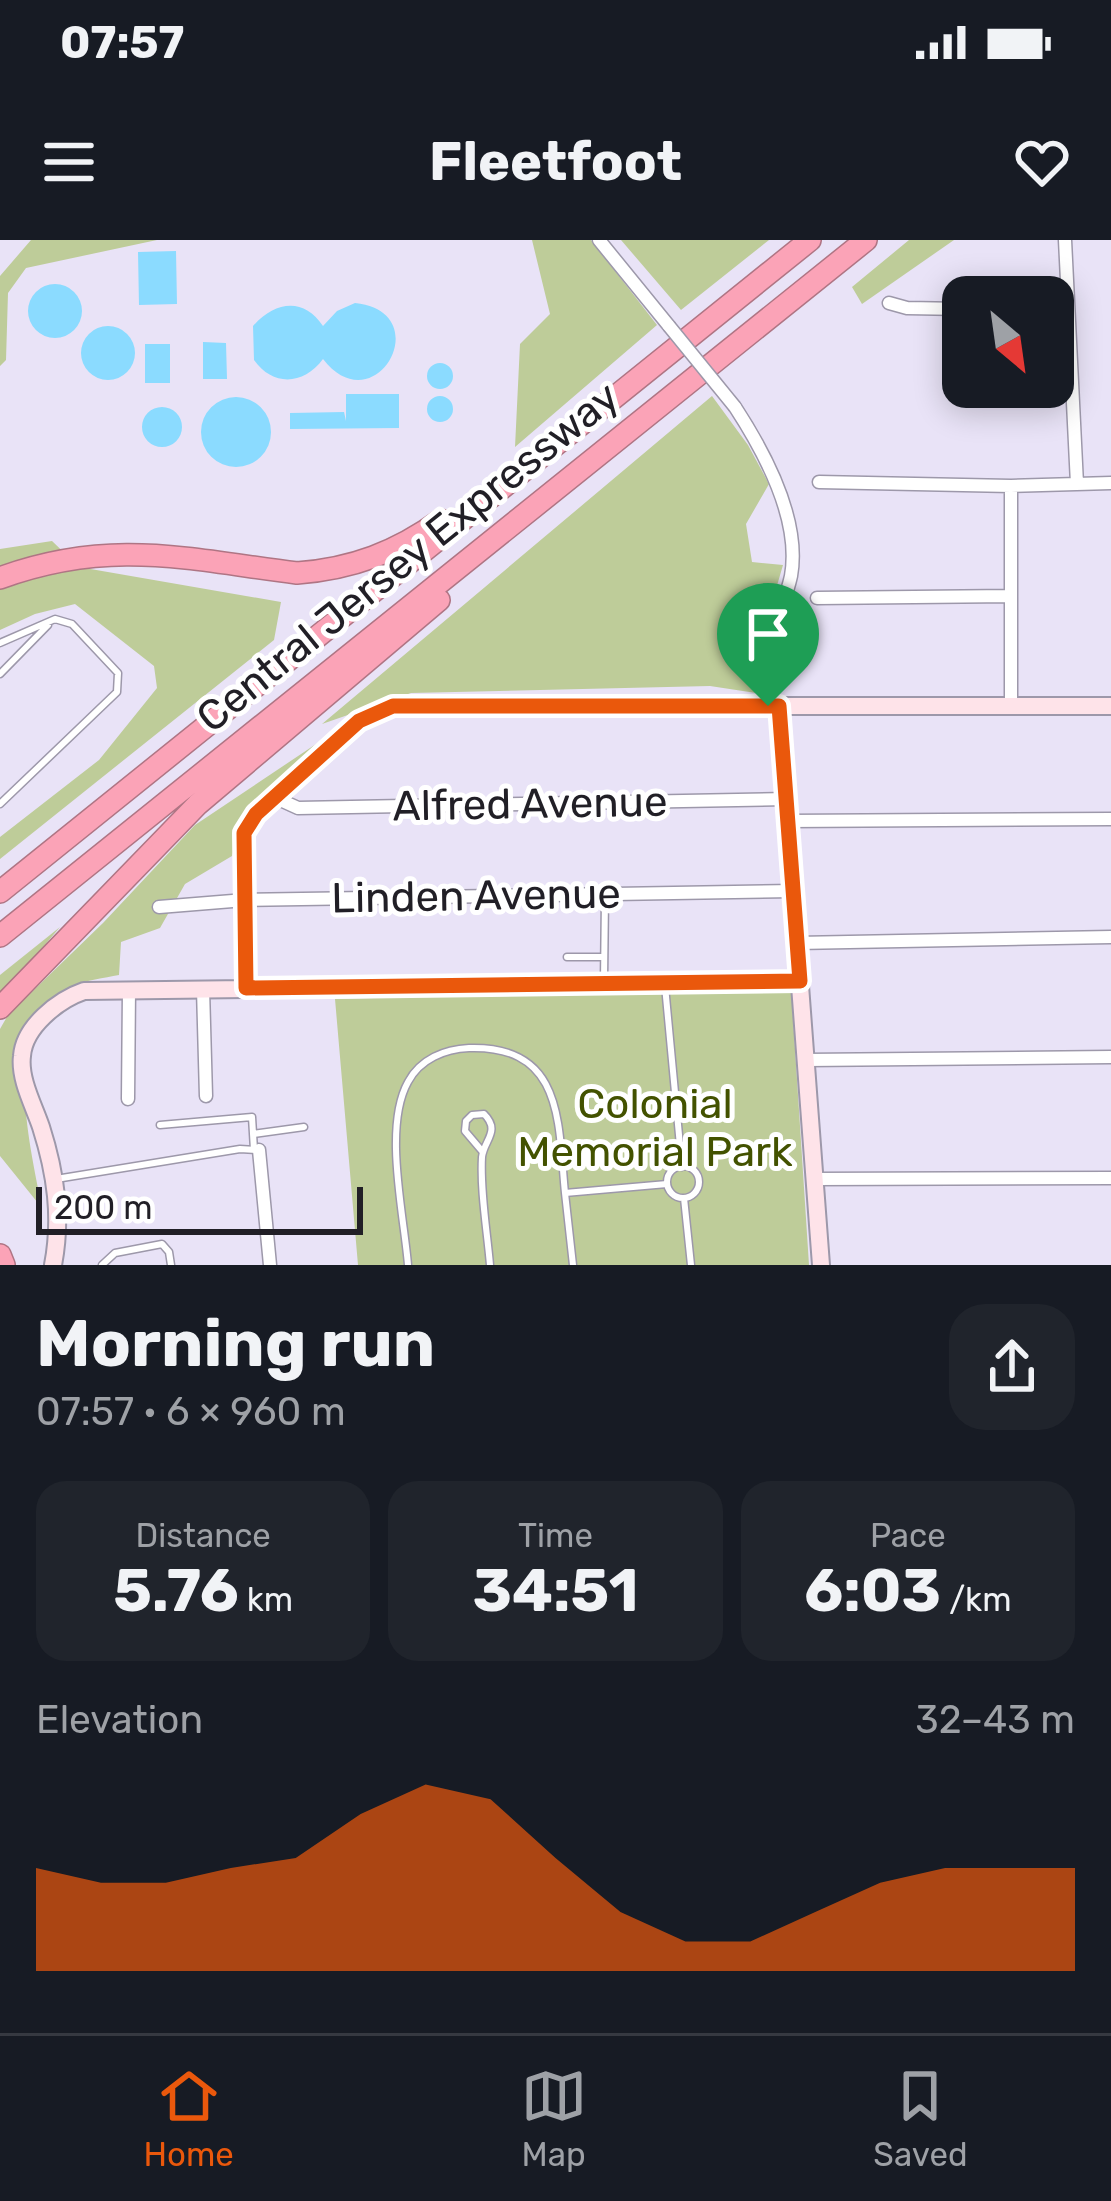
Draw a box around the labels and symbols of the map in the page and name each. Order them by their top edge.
north arrow [942,276,1074,408]
street label: Central Jersey Expressway [187,371,629,743]
pin [717,583,819,706]
street label: Alfred Avenue [392,777,668,831]
street label: Linden Avenue [331,868,621,924]
park label: Colonial Memorial Park [517,1079,793,1177]
scale bar [36,1181,363,1234]

